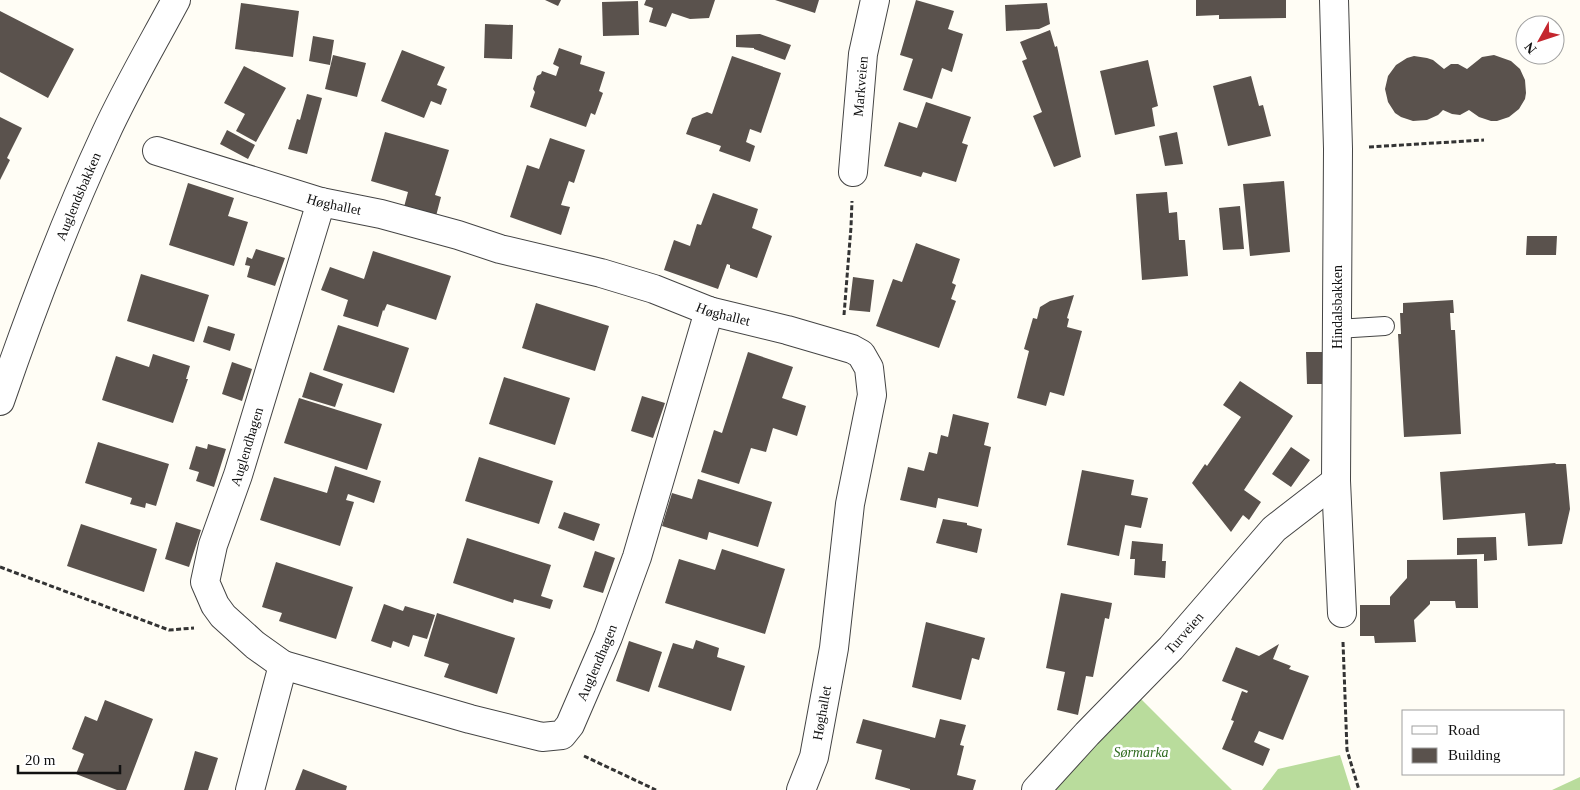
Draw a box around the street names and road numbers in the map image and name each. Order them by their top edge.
street label: Markveien [850,55,870,117]
street label: Auglendsbakken [53,150,103,243]
street label: Høghallet [305,191,363,217]
street label: Hindalsbakken [1330,265,1345,349]
street label: Høghallet [694,299,752,328]
street label: Auglendhagen [227,405,266,488]
street label: Turveien [1162,609,1206,657]
street label: Auglendhagen [574,622,619,703]
street label: Høghallet [810,684,834,741]

